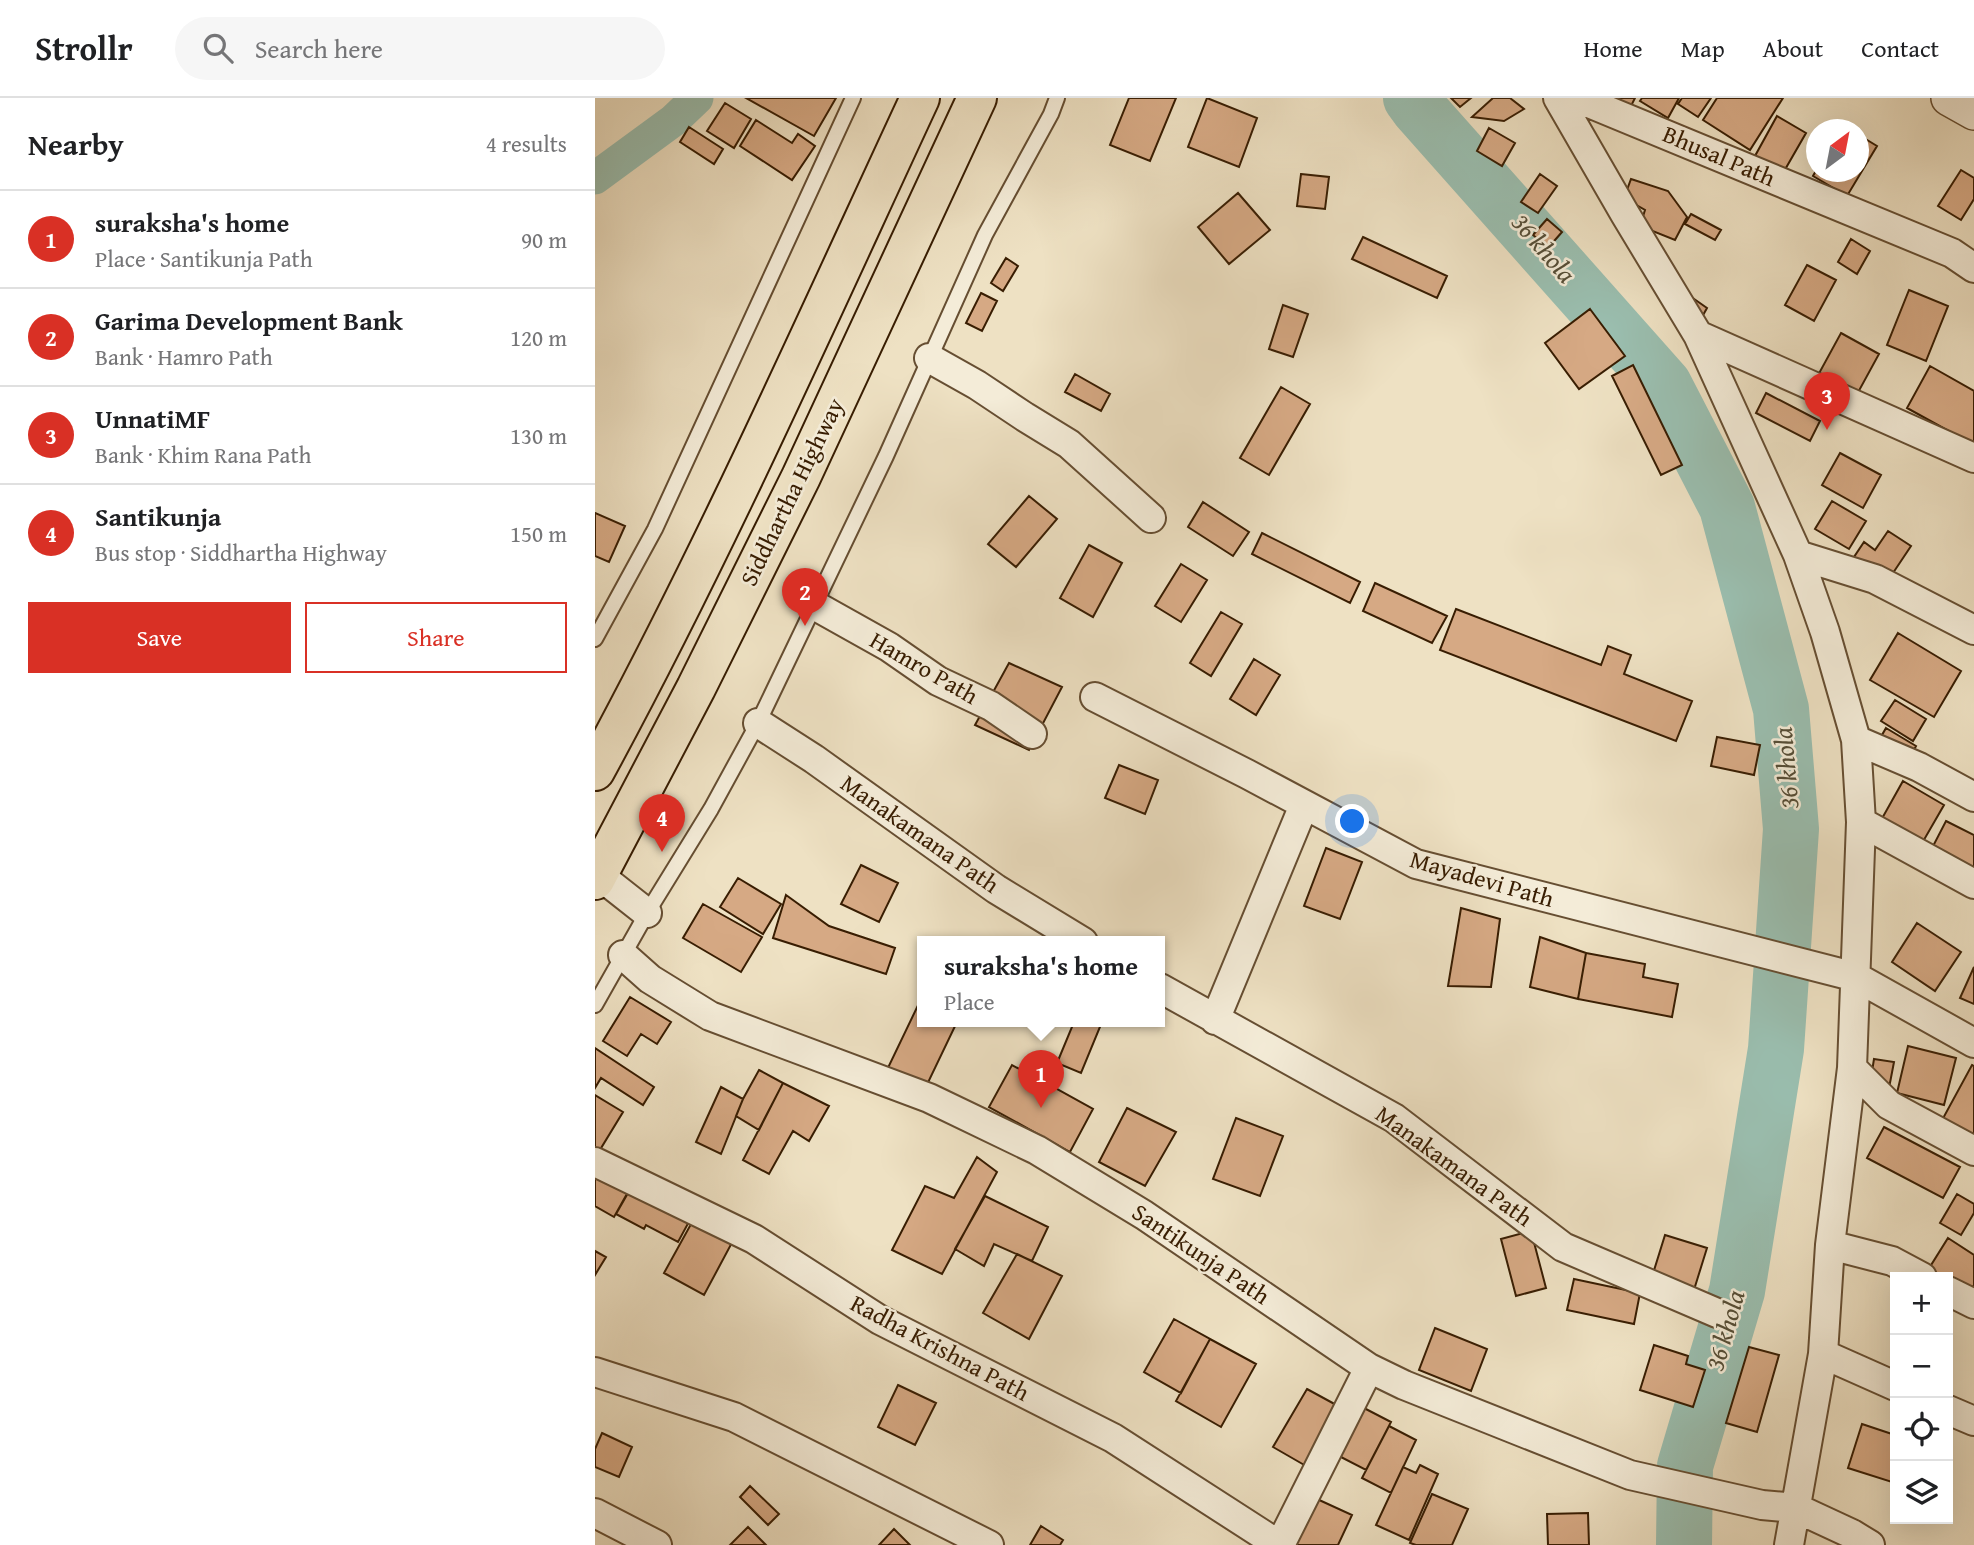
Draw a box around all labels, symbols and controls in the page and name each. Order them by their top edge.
search box [175,17,665,80]
text: Strollr [35,24,133,72]
icon: search [199,29,237,67]
text: Search here [255,29,383,68]
text: Home [1584,31,1643,66]
text: Map [1681,31,1725,66]
text: About [1763,31,1823,66]
text: Contact [1861,31,1939,66]
street label: Bhusal Path [1658,116,1781,195]
north arrow [1806,119,1869,182]
text: Nearby [28,122,124,166]
text: 4 results [486,127,567,160]
text: suraksha's home [95,203,289,242]
water label: 36 khola [1502,203,1586,291]
text: 1 [45,223,57,256]
text: 90 m [521,223,567,256]
text: Place · Santikunja Path [95,242,313,275]
text: Garima Development Bank [95,301,403,340]
text: 2 [45,321,57,354]
text: 120 m [510,321,567,354]
text: Bank · Hamro Path [95,340,273,373]
pin: 3 [1804,372,1850,430]
street label: Siddhartha Highway [731,392,852,592]
text: UnnatiMF [95,399,210,438]
text: 3 [45,419,57,452]
text: 130 m [510,419,567,452]
text: Bank · Khim Rana Path [95,438,312,471]
text: Santikunja [95,497,221,536]
text: 4 [45,517,57,550]
text: 150 m [510,517,567,550]
text: Bus stop · Siddhartha Highway [95,536,387,569]
pin: 2 [782,568,828,626]
button: Save [28,602,291,673]
button: Share [305,602,567,673]
street label: Hamro Path [863,622,985,713]
water label: 36 khola [1763,726,1809,811]
street label: Manakamana Path [834,766,1007,902]
pin: 4 [639,794,685,852]
your location [1335,804,1369,838]
street label: Mayadevi Path [1406,841,1559,916]
popup [917,936,1165,1027]
text: suraksha's home [944,946,1138,985]
text: Place [944,985,995,1018]
pin: 1 [1018,1050,1064,1108]
street label: Manakamana Path [1369,1097,1540,1235]
street label: Santikunja Path [1125,1194,1278,1313]
map controls [1890,1272,1953,1524]
button: + [1890,1272,1953,1335]
water label: 36 khola [1694,1285,1755,1375]
street label: Radha Krishna Path [845,1286,1036,1410]
button: − [1890,1335,1953,1398]
button: locate [1890,1398,1953,1461]
button: layers [1890,1461,1953,1524]

